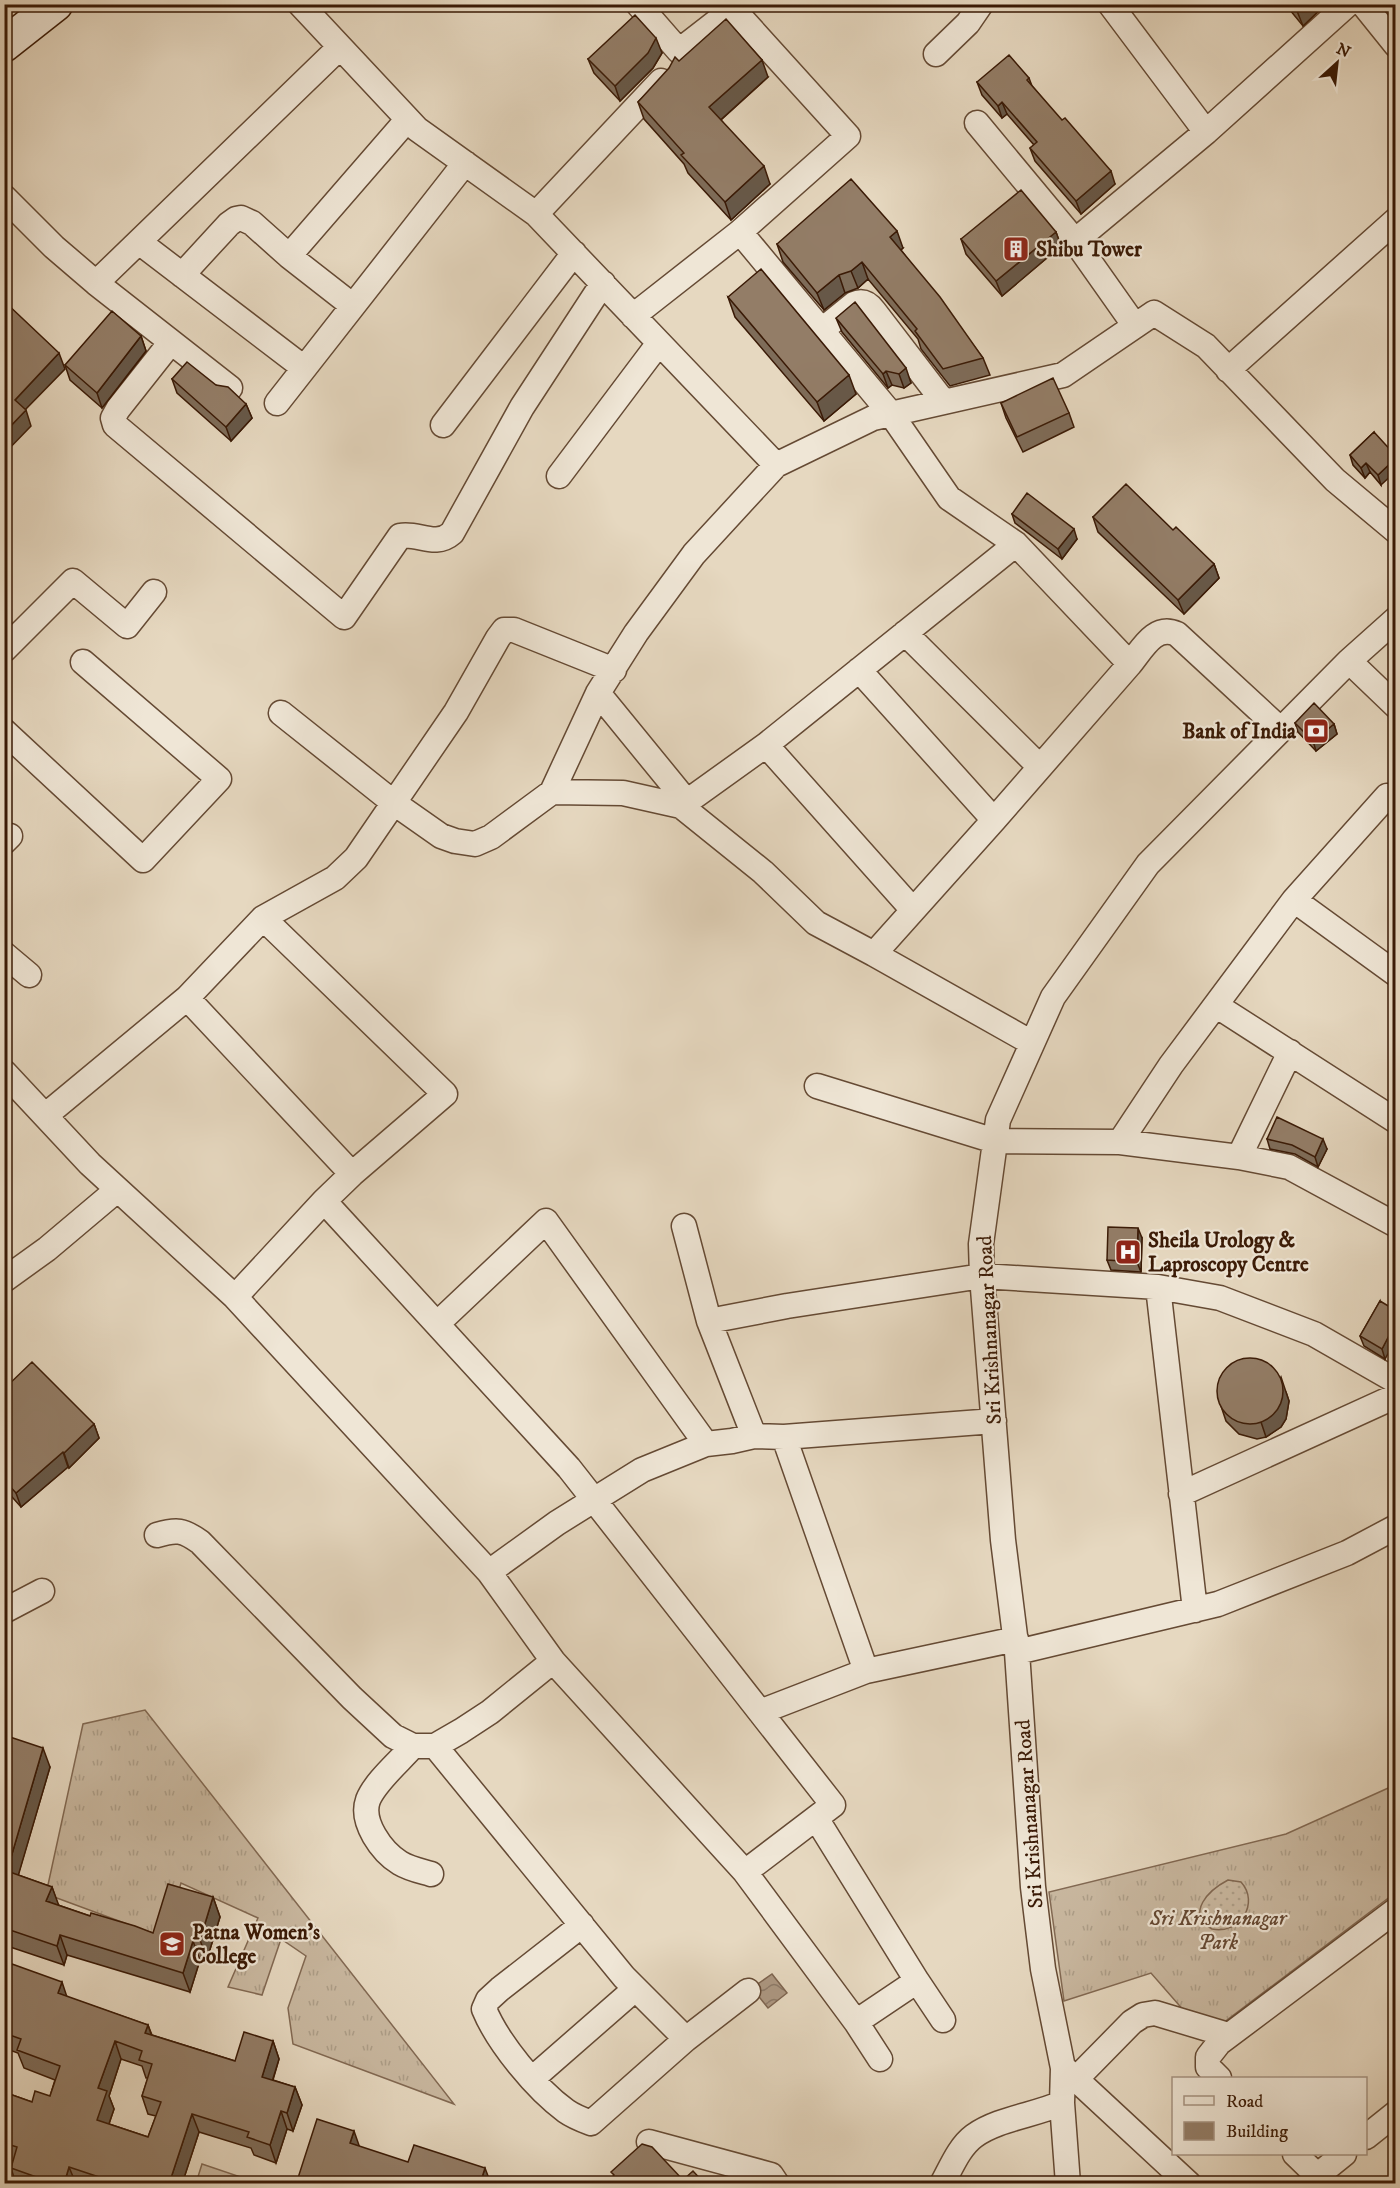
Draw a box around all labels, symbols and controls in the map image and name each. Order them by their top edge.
north arrow [1307,33,1367,93]
text: N [1333,39,1354,62]
building icon: Shibu Tower [1001,234,1031,264]
place label: Shibu Tower [1036,237,1143,263]
bank icon: Bank of India [1301,716,1331,746]
place label: Bank of India [1182,719,1297,745]
place label: Sheila Urology & Laproscopy Centre [1148,1228,1309,1278]
street label: Sri Krishnanagar Road [972,1234,1008,1425]
hospital icon: Sheila Urology & Laproscopy Centre [1113,1237,1143,1267]
street label: Sri Krishnanagar Road [1010,1718,1050,1909]
park label: Sri Krishnanagar Park [1149,1906,1288,1956]
place label: Patna Women's College [192,1920,320,1970]
school or university icon: Patna Women's College [157,1929,187,1959]
legend [1172,2077,1367,2155]
text: Road [1226,2091,1263,2113]
text: Building [1226,2121,1288,2143]

